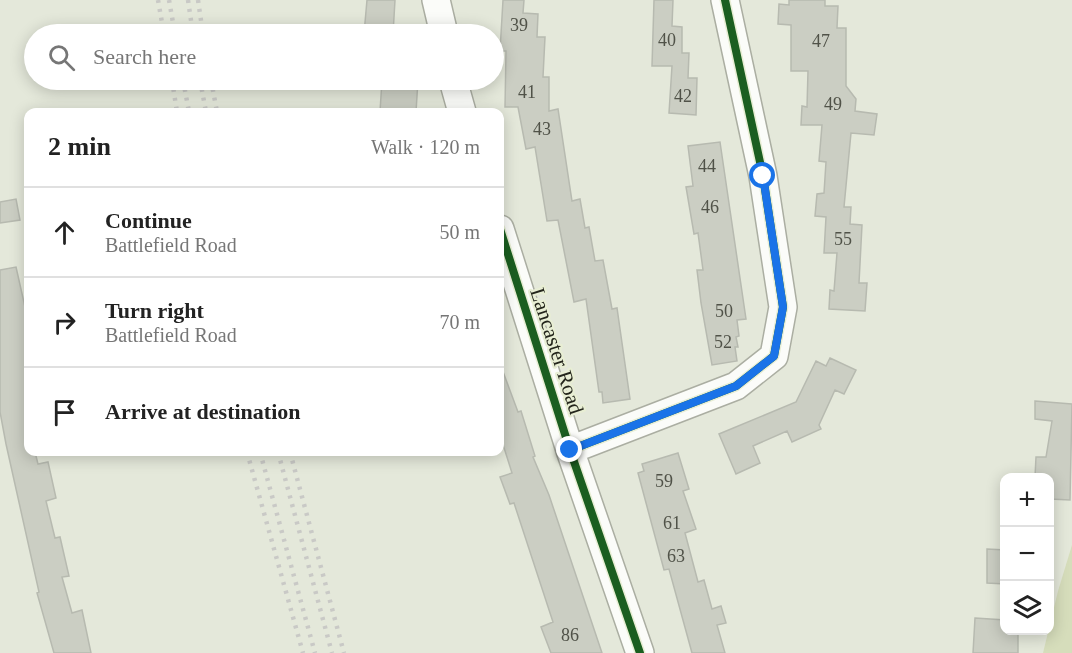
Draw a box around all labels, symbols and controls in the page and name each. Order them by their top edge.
house number: 39 [510,15,528,35]
search box [24,24,504,90]
house number: 40 [658,30,676,50]
house number: 47 [812,31,830,51]
icon: search [45,41,78,74]
text: Search here [93,44,196,69]
house number: 41 [518,82,536,102]
house number: 42 [674,86,692,106]
house number: 49 [824,94,842,114]
house number: 43 [533,119,551,139]
text: 2 min [48,132,111,161]
text: Walk · 120 m [371,136,480,158]
house number: 44 [698,156,716,176]
route start [749,162,775,188]
house number: 46 [701,197,719,217]
text: Continue [105,208,192,233]
icon: ahead [48,216,81,249]
text: 50 m [439,221,480,243]
house number: 55 [834,229,852,249]
text: Battlefield Road [105,234,237,256]
street label: Lancaster Road [525,285,589,418]
text: Turn right [105,298,204,323]
house number: 50 [715,301,733,321]
icon: right [48,306,81,339]
text: 70 m [439,311,480,333]
text: Battlefield Road [105,324,237,346]
house number: 52 [714,332,732,352]
icon: arrive [48,396,81,429]
text: Arrive at destination [105,399,301,424]
route end [556,436,582,462]
house number: 59 [655,471,673,491]
map controls [1000,473,1054,635]
button: + [1000,473,1054,527]
house number: 61 [663,513,681,533]
button: − [1000,527,1054,581]
house number: 63 [667,546,685,566]
button: layers [1000,581,1054,635]
house number: 86 [561,625,579,645]

